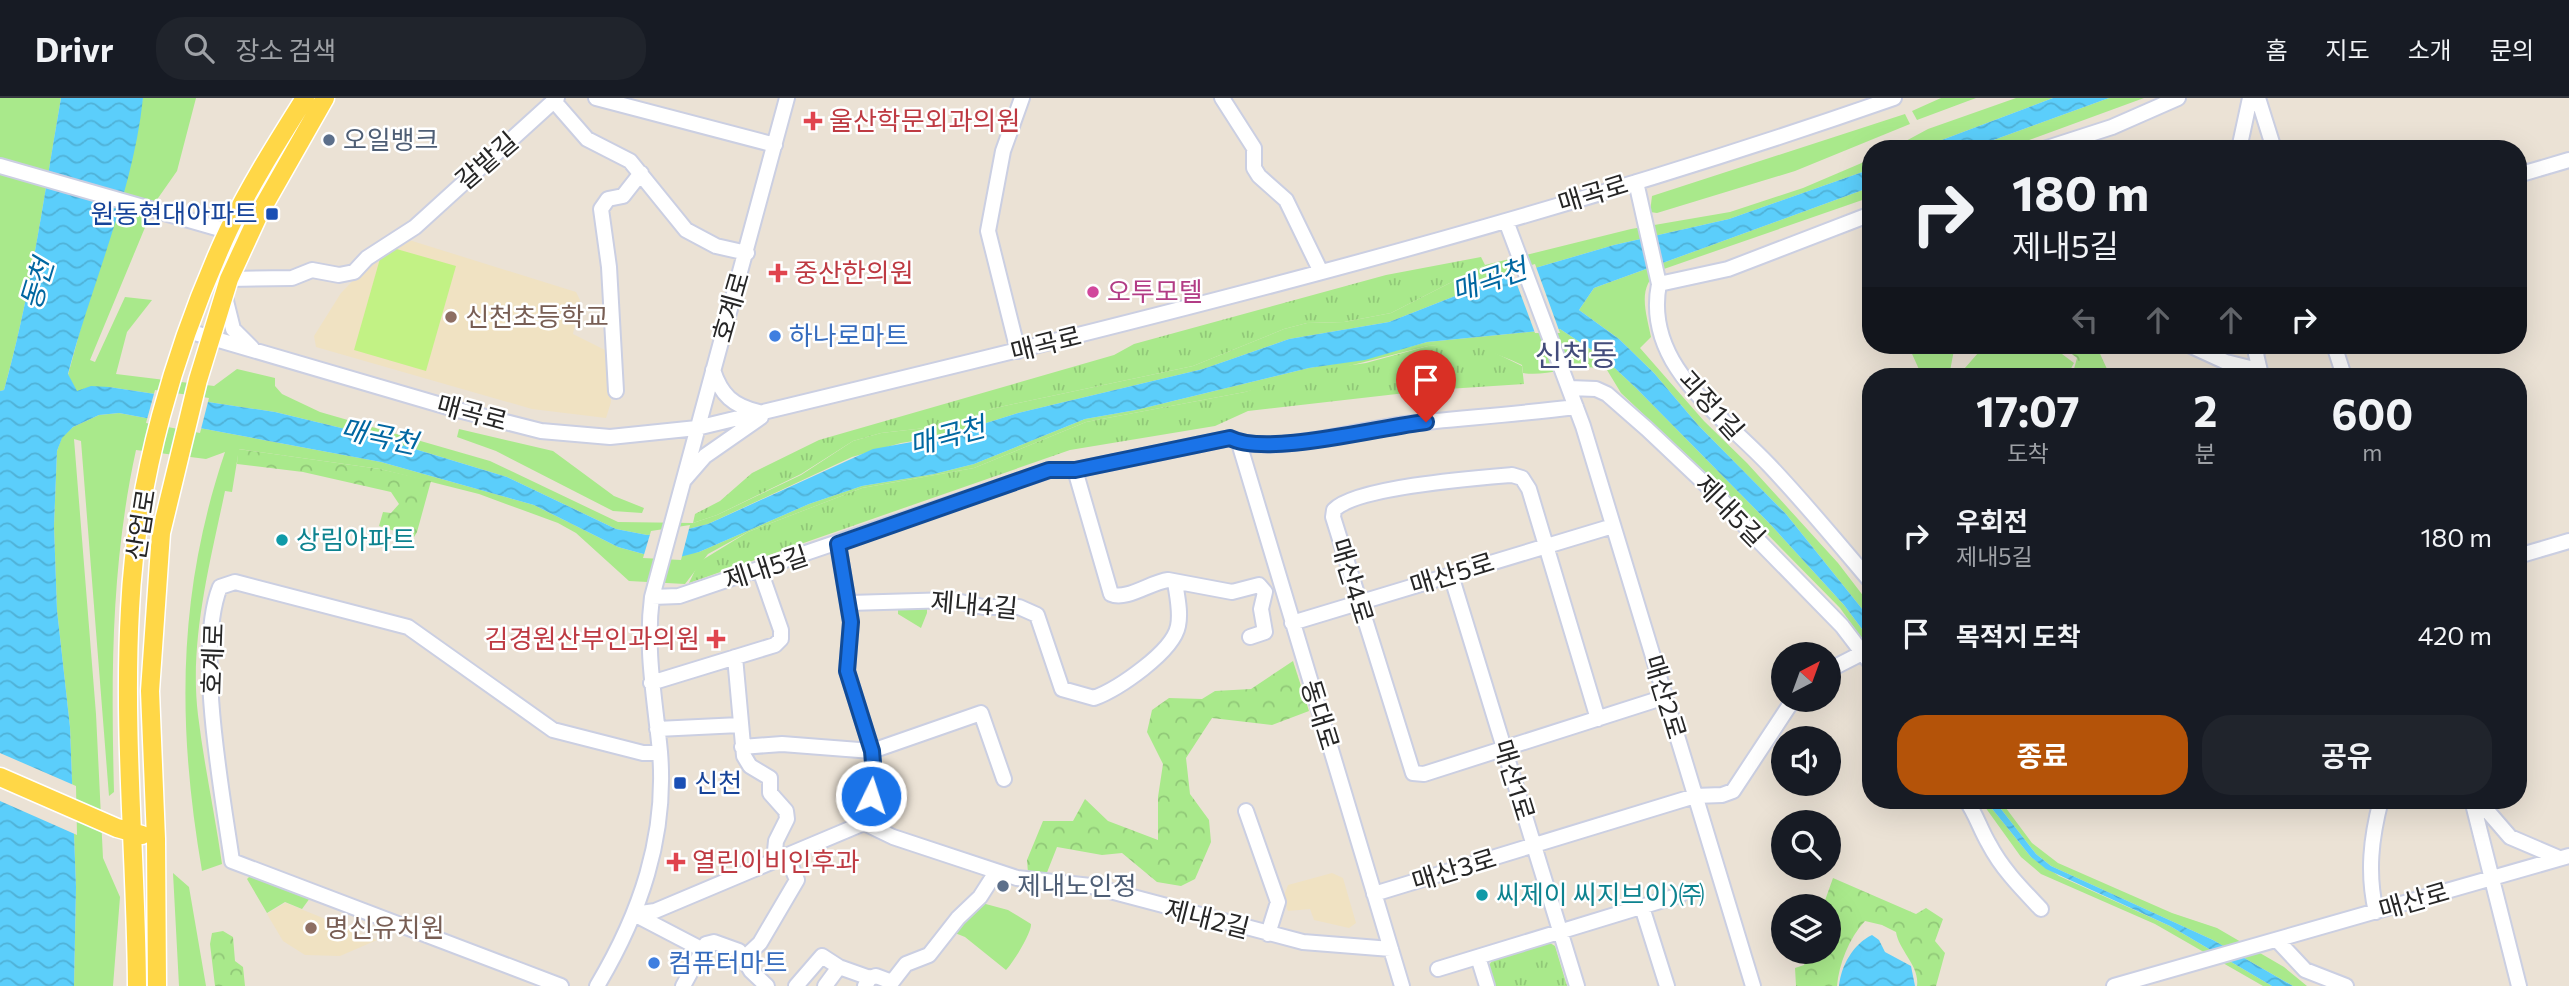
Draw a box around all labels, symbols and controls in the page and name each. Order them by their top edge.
search box [156,17,646,80]
text: Drivr [35,28,114,69]
icon: search [180,29,218,67]
text: 장소 검색 [236,34,336,65]
text: 홈 [2265,35,2287,64]
text: 지도 [2325,35,2370,64]
text: 소개 [2408,35,2452,64]
text: 문의 [2490,35,2534,64]
place label: 울산학문외과의원 [829,104,1020,135]
marker: 울산학문외과의원 [803,111,823,131]
place label: 오일뱅크 [343,123,439,154]
street label: 갈밭길 [449,125,523,195]
marker: 오일뱅크 [321,132,337,148]
text: 180 m [2012,161,2149,221]
street label: 매곡로 [1554,167,1631,218]
icon: right [1897,168,1988,259]
place label: 원동현대아파트 [91,197,258,228]
marker: 원동현대아파트 [264,206,280,222]
text: 제내5길 [2012,225,2119,265]
water label: 매곡천 [1447,249,1534,308]
water label: 동천 [12,251,61,313]
place label: 중산한의원 [794,256,914,287]
marker: 중산한의원 [768,263,788,283]
street label: 호계로 [705,268,754,345]
place label: 오투모텔 [1107,275,1203,306]
marker: 오투모텔 [1085,284,1101,300]
place label: 신천초등학교 [465,300,609,331]
icon: left [2066,301,2104,339]
icon: ahead [2139,301,2177,339]
icon: ahead [2212,301,2250,339]
icon: right [2285,301,2323,339]
marker: 신천초등학교 [443,309,459,325]
place label: 하나로마트 [789,319,909,350]
street label: 매곡로 [1007,319,1084,366]
marker: 하나로마트 [767,328,783,344]
district label: 신천동 [1535,335,1617,372]
pin [1396,350,1456,422]
icon: arrive [1407,361,1445,399]
street label: 괴정1길 [1673,363,1751,445]
text: 17:07 [1976,384,2080,436]
text: 2 [2194,384,2217,436]
street label: 매곡로 [434,387,511,436]
text: 600 [2331,387,2413,439]
water label: 매곡천 [905,408,992,461]
water label: 매곡천 [338,410,424,460]
text: m [2362,438,2382,466]
text: 도착 [2007,439,2049,467]
text: 분 [2195,439,2216,467]
street label: 제내5길 [1690,468,1772,552]
street label: 산업로 [119,487,160,563]
text: 우회전 [1956,505,2028,536]
icon: right [1897,517,1935,555]
text: 180 m [2420,521,2492,552]
place label: 상림아파트 [296,523,416,554]
marker: 상림아파트 [274,532,290,548]
street label: 매산4로 [1326,534,1381,627]
street label: 제내5길 [720,538,812,595]
text: 제내5길 [1956,542,2033,570]
street label: 매산5로 [1406,545,1498,600]
street label: 제내4길 [929,584,1019,623]
icon: arrive [1897,615,1935,653]
text: 420 m [2418,619,2492,650]
text: 목적지 도착 [1956,620,2081,651]
place label: 김경원산부인과의원 [485,622,700,653]
street label: 호계로 [195,623,228,695]
marker: 김경원산부인과의원 [706,629,726,649]
north arrow [1771,642,1841,712]
map controls [1771,642,1841,964]
street label: 매산2로 [1639,651,1694,742]
street label: 동대로 [1296,676,1347,753]
button: 종료 [1897,715,2188,795]
button: 공유 [2202,715,2492,795]
button: sound [1771,726,1841,796]
street label: 매산1로 [1488,735,1542,824]
position arrow [834,759,908,833]
place label: 신천 [694,766,742,797]
marker: 신천 [672,775,688,791]
button: search [1771,810,1841,880]
street label: 매산3로 [1408,841,1499,896]
place label: 열린이비인후과 [692,845,860,876]
marker: 열린이비인후과 [666,852,686,872]
place label: 제내노인정 [1017,869,1137,900]
street label: 매산로 [2375,875,2452,924]
marker: 제내노인정 [995,878,1011,894]
place label: 씨제이 씨지브이)㈜ [1496,878,1704,909]
marker: 씨제이 씨지브이)㈜ [1474,887,1490,903]
street label: 제내2길 [1162,892,1253,943]
button: layers [1771,894,1841,964]
place label: 명신유치원 [325,911,445,942]
marker: 명신유치원 [303,920,319,936]
place label: 컴퓨터마트 [668,946,788,977]
marker: 컴퓨터마트 [646,955,662,971]

